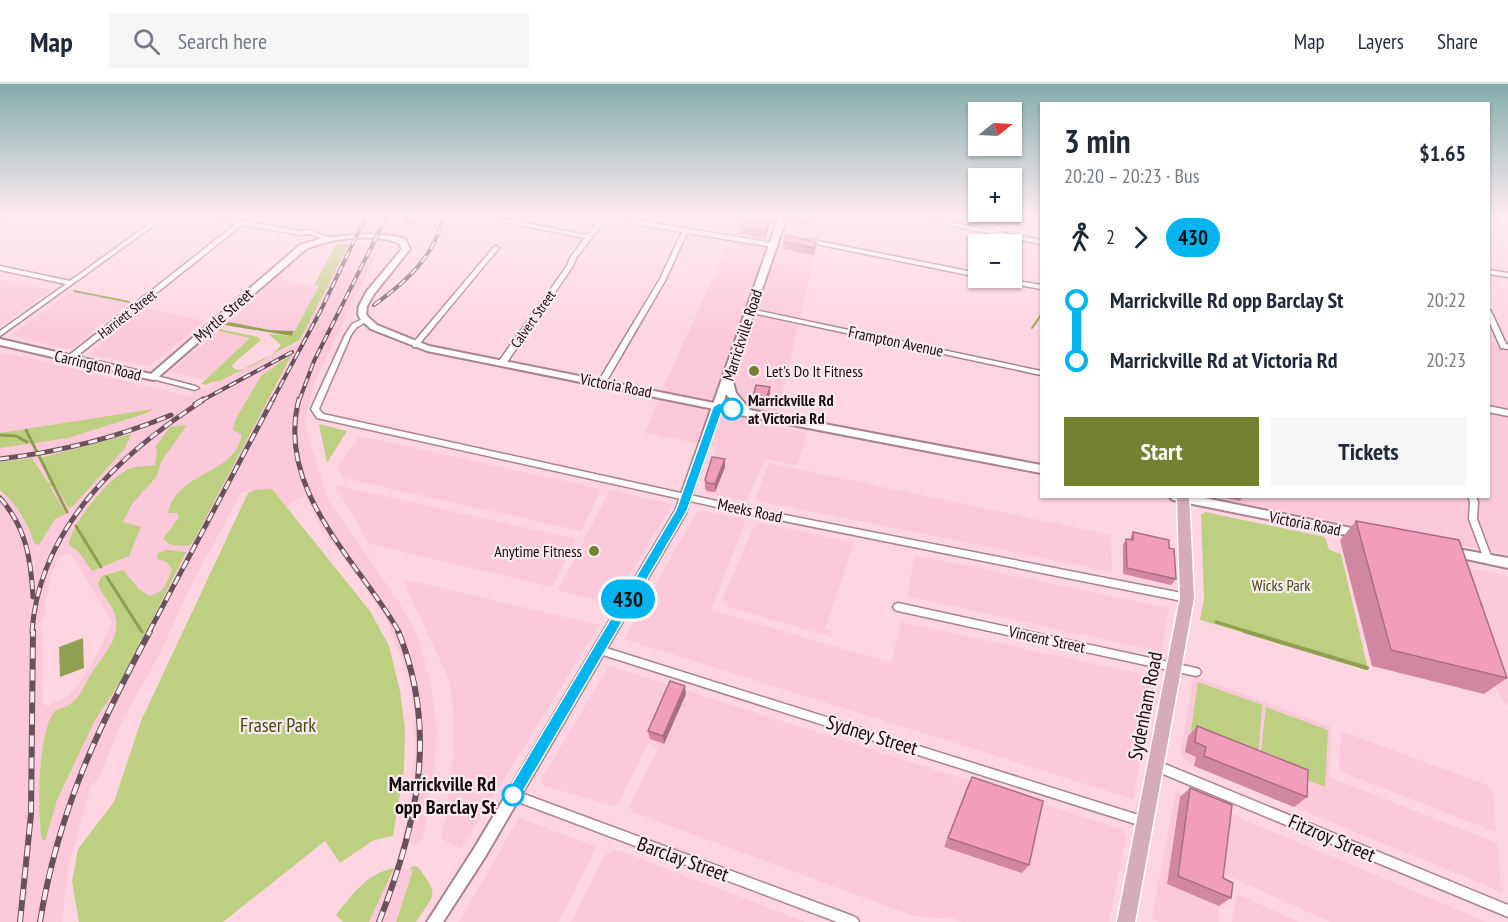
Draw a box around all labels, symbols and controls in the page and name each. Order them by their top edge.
search box [109,14,529,68]
text: Map [30,23,73,60]
icon: search [130,25,163,58]
text: Search here [178,27,267,55]
text: Map [1294,28,1325,55]
text: Layers [1358,28,1404,55]
text: Share [1437,28,1478,55]
north arrow [968,102,1022,156]
map controls [968,102,1022,288]
text: 3 min [1064,119,1131,162]
text: $1.65 [1419,139,1466,167]
text: 20:20 – 20:23 · Bus [1064,163,1199,189]
button: + [968,168,1022,222]
icon: walk [1064,221,1097,254]
icon: forward [1124,221,1157,254]
text: 2 [1106,224,1115,250]
text: 430 [1178,224,1208,251]
button: − [968,234,1022,288]
street label: Myrtle Street [189,283,257,346]
street label: Harriett Street [94,286,160,342]
text: Marrickville Rd opp Barclay St [1110,286,1344,314]
street label: Calvert Street [507,287,559,351]
street label: Marrickville Road [718,287,766,383]
text: 20:22 [1426,287,1466,313]
street label: Frampton Avenue [847,321,945,361]
street label: Carrington Road [53,345,143,385]
text: Marrickville Rd at Victoria Rd [1110,346,1338,374]
text: 20:23 [1426,347,1466,373]
place label: Let's Do It Fitness [766,361,863,381]
marker: Let's Do It Fitness [747,364,761,378]
street label: Victoria Road [577,368,654,402]
place label: Marrickville Rd at Victoria Rd [748,390,834,428]
marker: Marrickville Rd at Victoria Rd [721,398,743,420]
button: Start [1064,417,1259,486]
button: Tickets [1271,417,1466,486]
street label: Meeks Road [716,493,784,527]
street label: Victoria Road [1266,506,1343,540]
place label: Anytime Fitness [494,541,582,561]
marker: Anytime Fitness [587,544,601,558]
park label: Wicks Park [1252,575,1311,595]
line badge: 430 [594,580,662,618]
text: 430 [613,586,643,613]
street label: Vincent Street [1006,621,1088,657]
street label: Sydenham Road [1122,650,1168,762]
street label: Sydney Street [823,709,921,761]
park label: Fraser Park [240,712,316,738]
place label: Marrickville Rd opp Barclay St [389,771,496,820]
marker: Marrickville Rd opp Barclay St [502,784,524,806]
street label: Fitzroy Street [1285,808,1380,868]
street label: Barclay Street [634,830,733,888]

